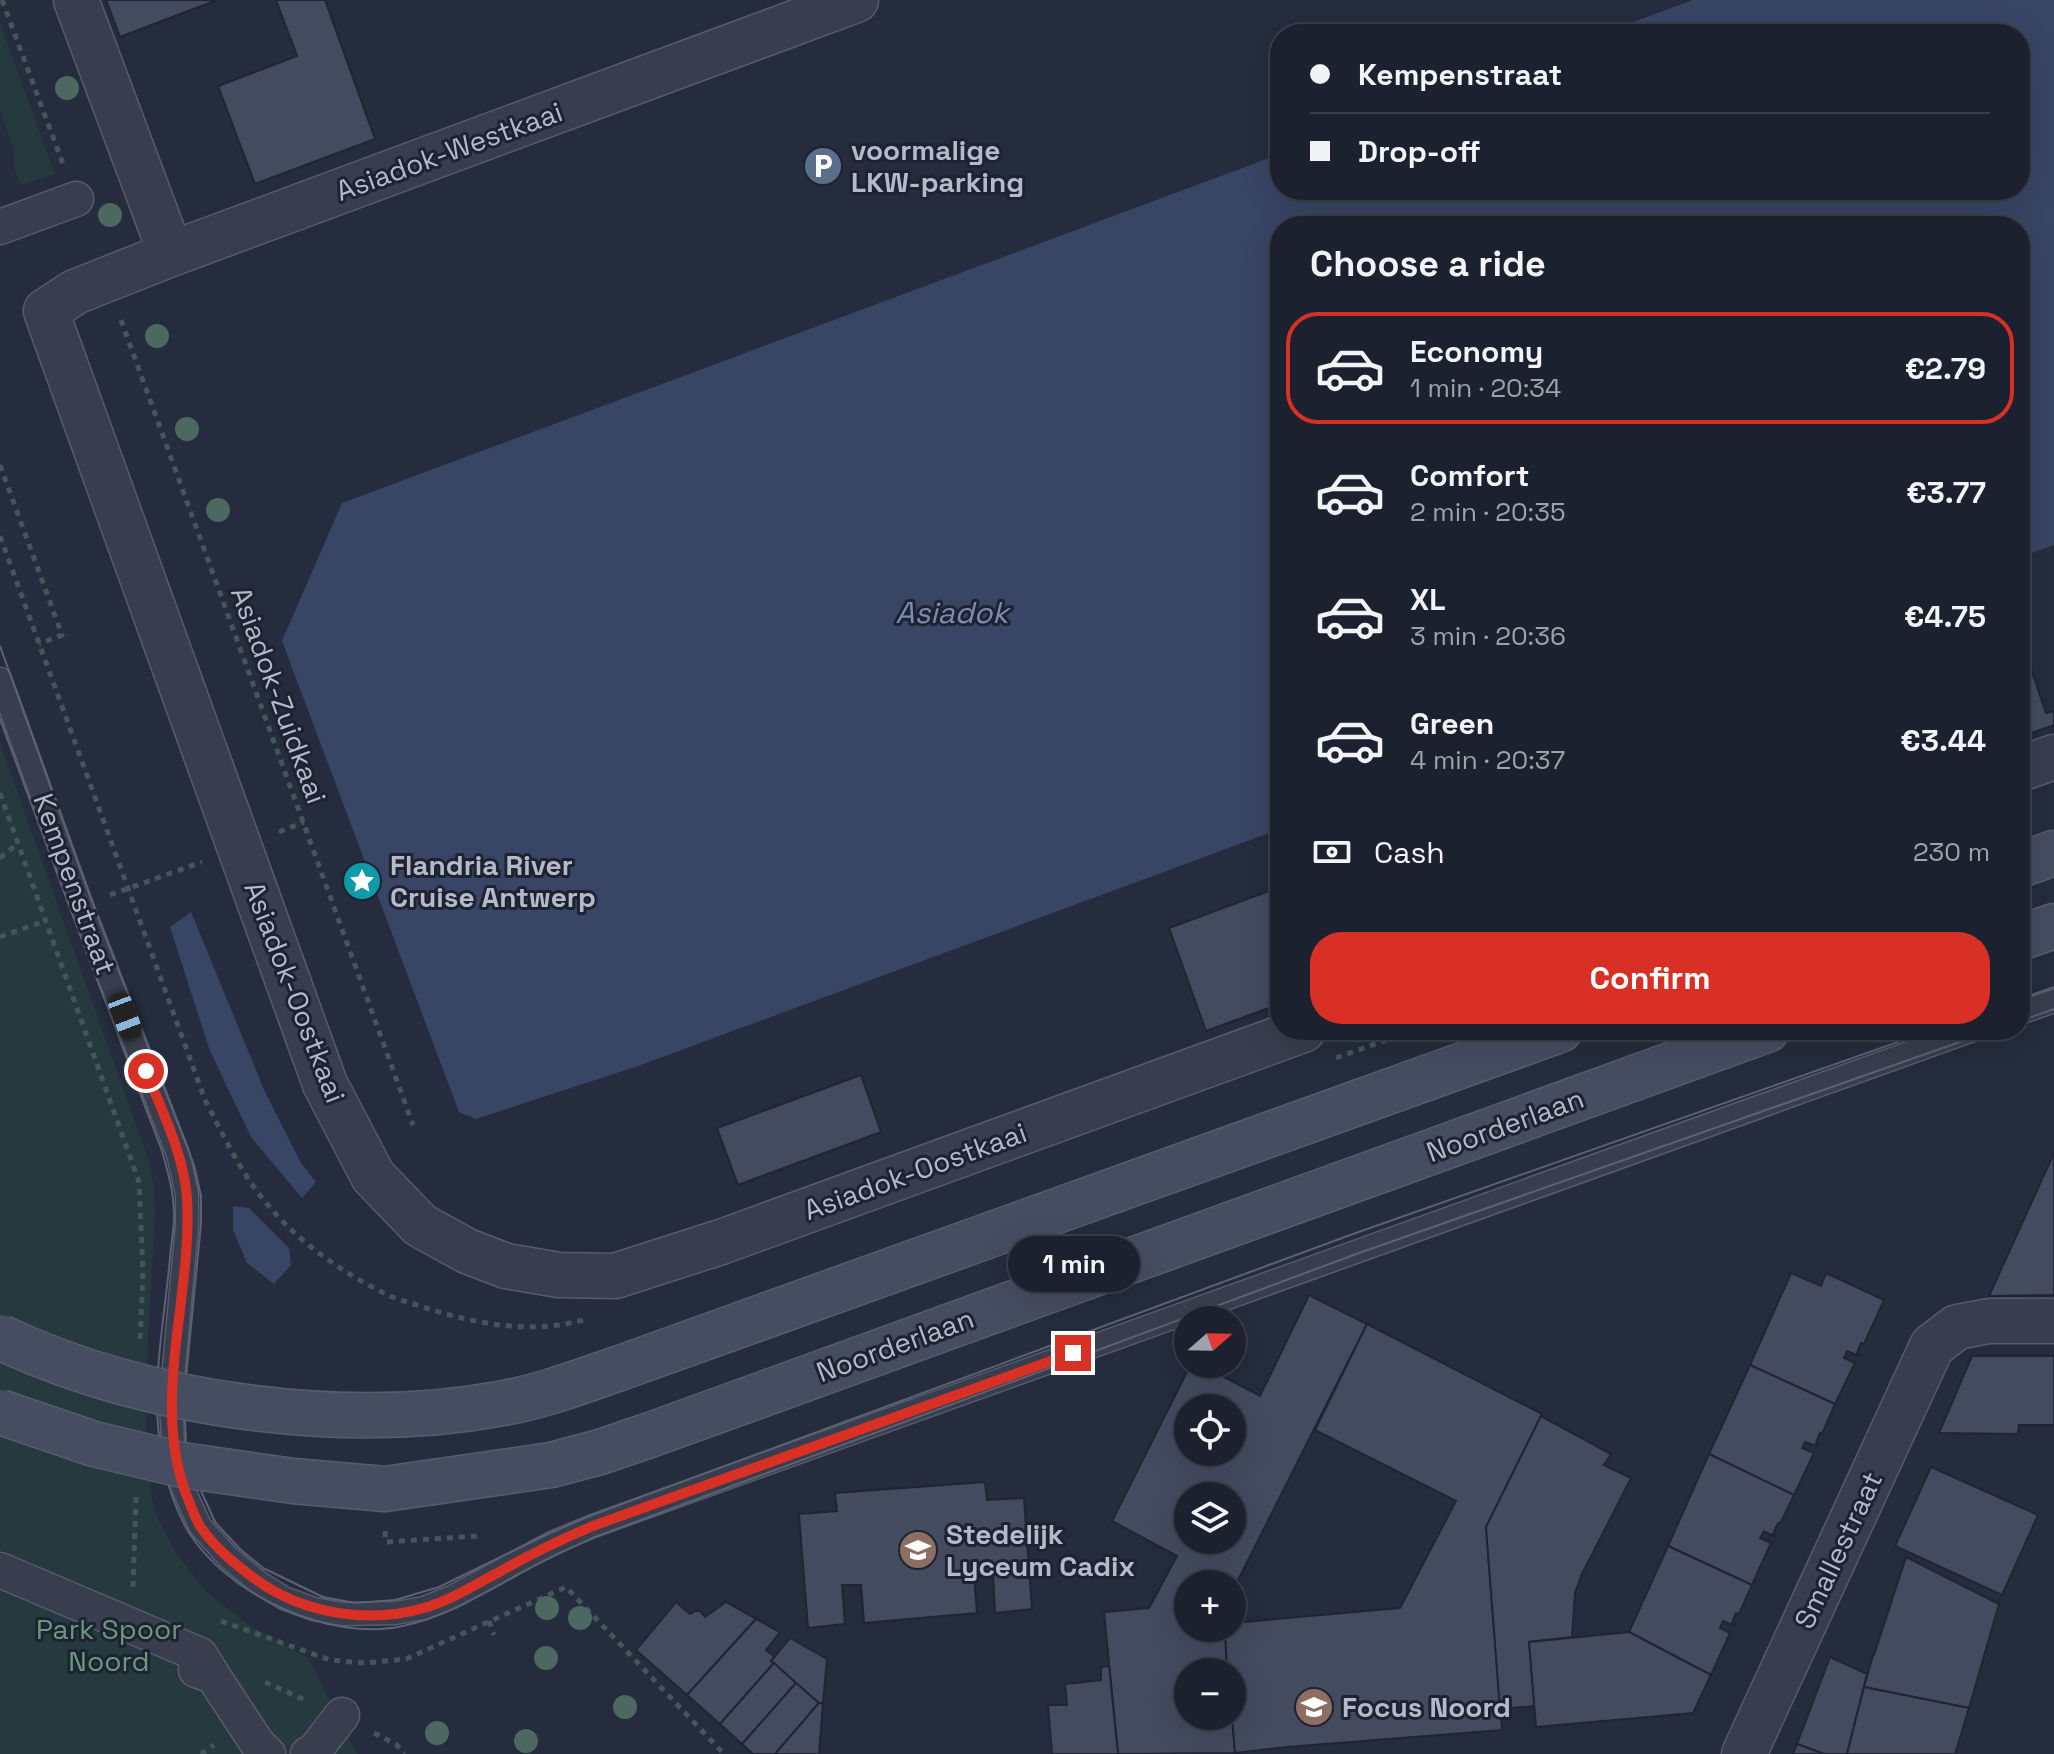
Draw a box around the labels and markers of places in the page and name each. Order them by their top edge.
place label: voormalige LKW-parking [851,132,1024,200]
parking icon: voormalige LKW-parking [802,145,844,187]
place label: Flandria River Cruise Antwerp [390,847,596,915]
place icon: Flandria River Cruise Antwerp [341,860,383,902]
place label: Stedelijk Lyceum Cadix [946,1516,1135,1584]
school or university icon: Stedelijk Lyceum Cadix [897,1529,939,1571]
school or university icon: Focus Noord [1293,1686,1335,1728]
place label: Focus Noord [1342,1689,1511,1725]

